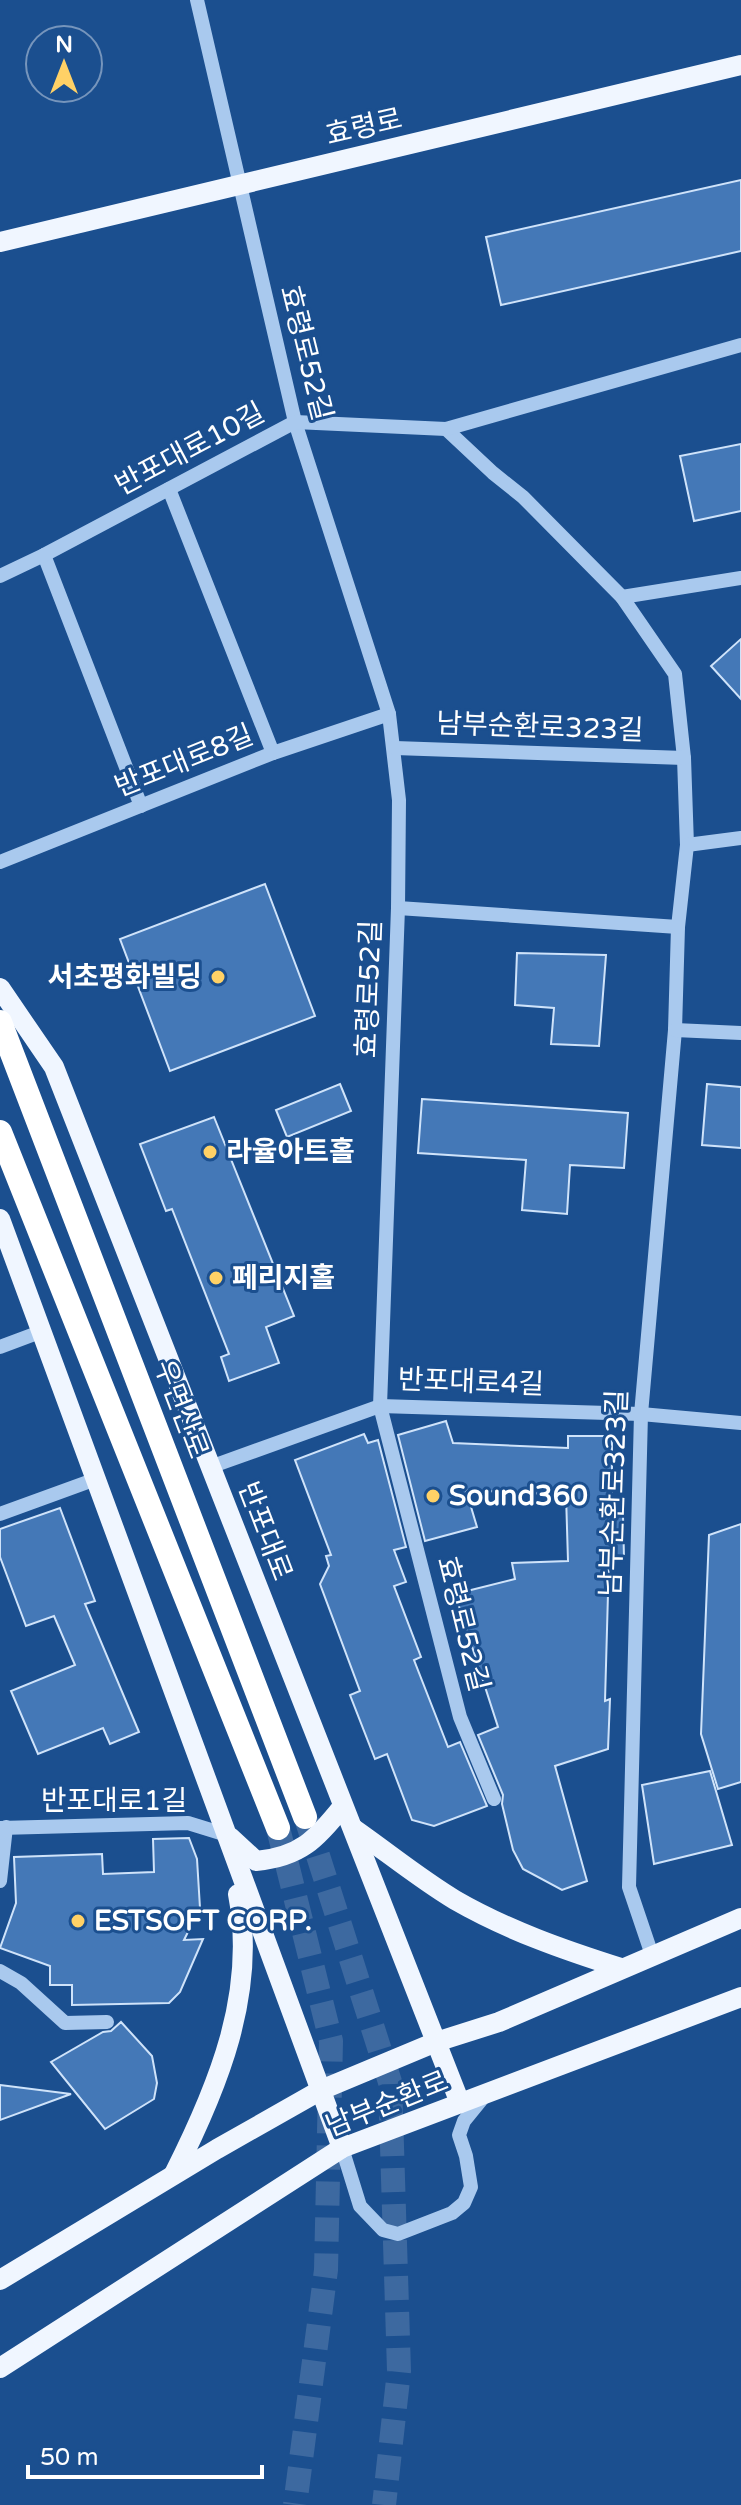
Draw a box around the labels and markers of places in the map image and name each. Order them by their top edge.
place label: 서초평화빌딩 [47,960,202,994]
marker: 서초평화빌딩 [209,968,227,986]
place label: 라율아트홀 [226,1135,355,1169]
marker: 라율아트홀 [201,1143,219,1161]
place label: 페리지홀 [232,1261,335,1295]
marker: 페리지홀 [207,1269,225,1287]
place label: Sound360 [449,1479,588,1513]
marker: Sound360 [424,1487,442,1505]
place label: ESTSOFT CORP. [94,1904,312,1938]
marker: ESTSOFT CORP. [69,1912,87,1930]

